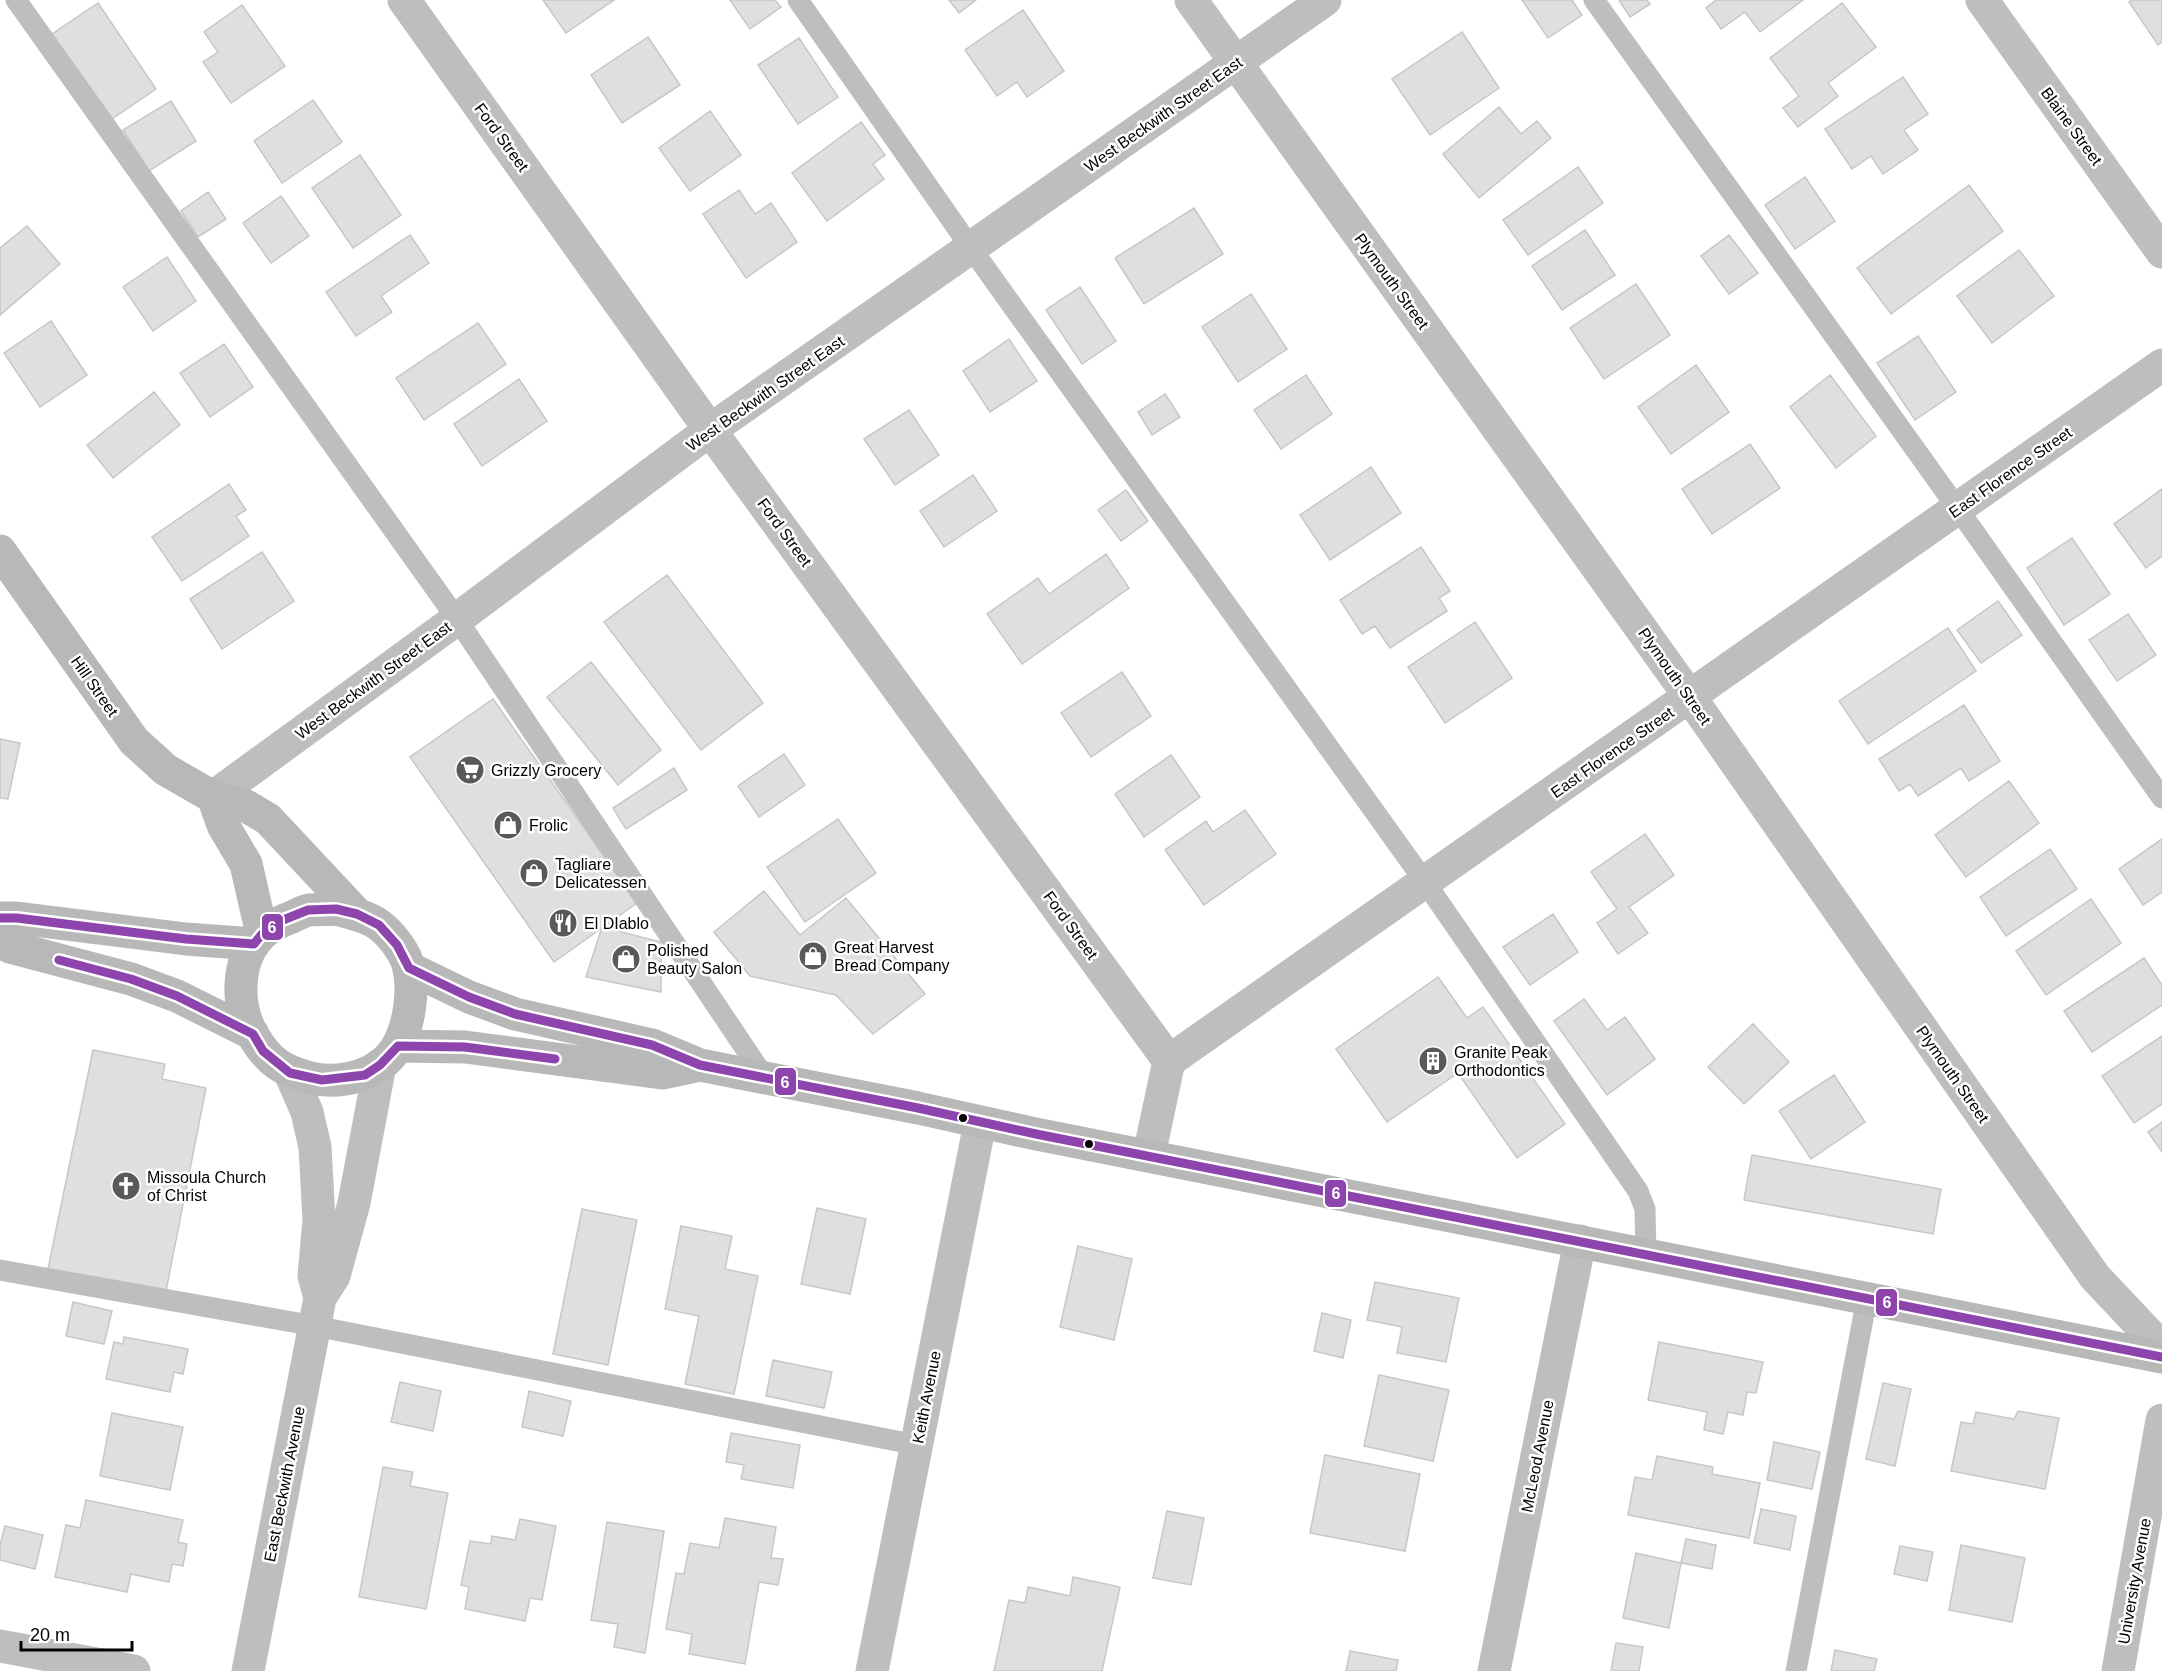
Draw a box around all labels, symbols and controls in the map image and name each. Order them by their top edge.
street label: West Beckwith Street East [1081,53,1246,175]
street label: Blaine Street [2038,84,2106,169]
street label: Ford Street [471,100,532,175]
street label: Plymouth Street [1351,230,1432,333]
street label: West Beckwith Street East [683,332,848,454]
street label: East Florence Street [1946,423,2075,521]
street label: Ford Street [754,495,815,570]
street label: West Beckwith Street East [292,618,455,743]
street label: Plymouth Street [1635,625,1715,728]
street label: Hill Street [68,653,122,720]
street label: East Florence Street [1548,703,1677,801]
supermarket icon: Grizzly Grocery [454,754,486,786]
place label: Grizzly Grocery [491,762,601,779]
shop icon: Frolic [492,809,524,841]
place label: Frolic [529,817,568,834]
place label: Tagliare Delicatessen [555,856,647,891]
shop icon: Tagliare Delicatessen [518,857,550,889]
street label: Ford Street [1040,888,1101,963]
restaurant icon: El DIablo [547,907,579,939]
line badge: 6 [261,913,284,941]
place label: El DIablo [584,915,649,932]
text: 6 [268,919,277,936]
place label: Great Harvest Bread Company [834,939,950,974]
shop icon: Great Harvest Bread Company [797,940,829,972]
place label: Polished Beauty Salon [647,942,742,977]
shop icon: Polished Beauty Salon [610,943,642,975]
street label: Plymouth Street [1913,1023,1993,1126]
place label: Granite Peak Orthodontics [1454,1044,1548,1079]
building icon: Granite Peak Orthodontics [1417,1045,1449,1077]
line badge: 6 [774,1067,797,1096]
text: 6 [781,1074,790,1091]
unlabelled marker [957,1112,969,1124]
unlabelled marker [1083,1138,1095,1150]
place label: Missoula Church of Christ [147,1169,266,1204]
church icon: Missoula Church of Christ [110,1170,142,1202]
line badge: 6 [1324,1179,1347,1208]
text: 6 [1332,1185,1341,1202]
line badge: 6 [1875,1288,1898,1317]
text: 6 [1883,1294,1892,1311]
street label: Keith Avenue [909,1349,944,1445]
street label: McLeod Avenue [1518,1398,1557,1514]
street label: East Beckwith Avenue [261,1405,308,1563]
street label: University Avenue [2115,1517,2154,1645]
scale bar [21,1614,132,1652]
text: 20 m [30,1625,70,1645]

